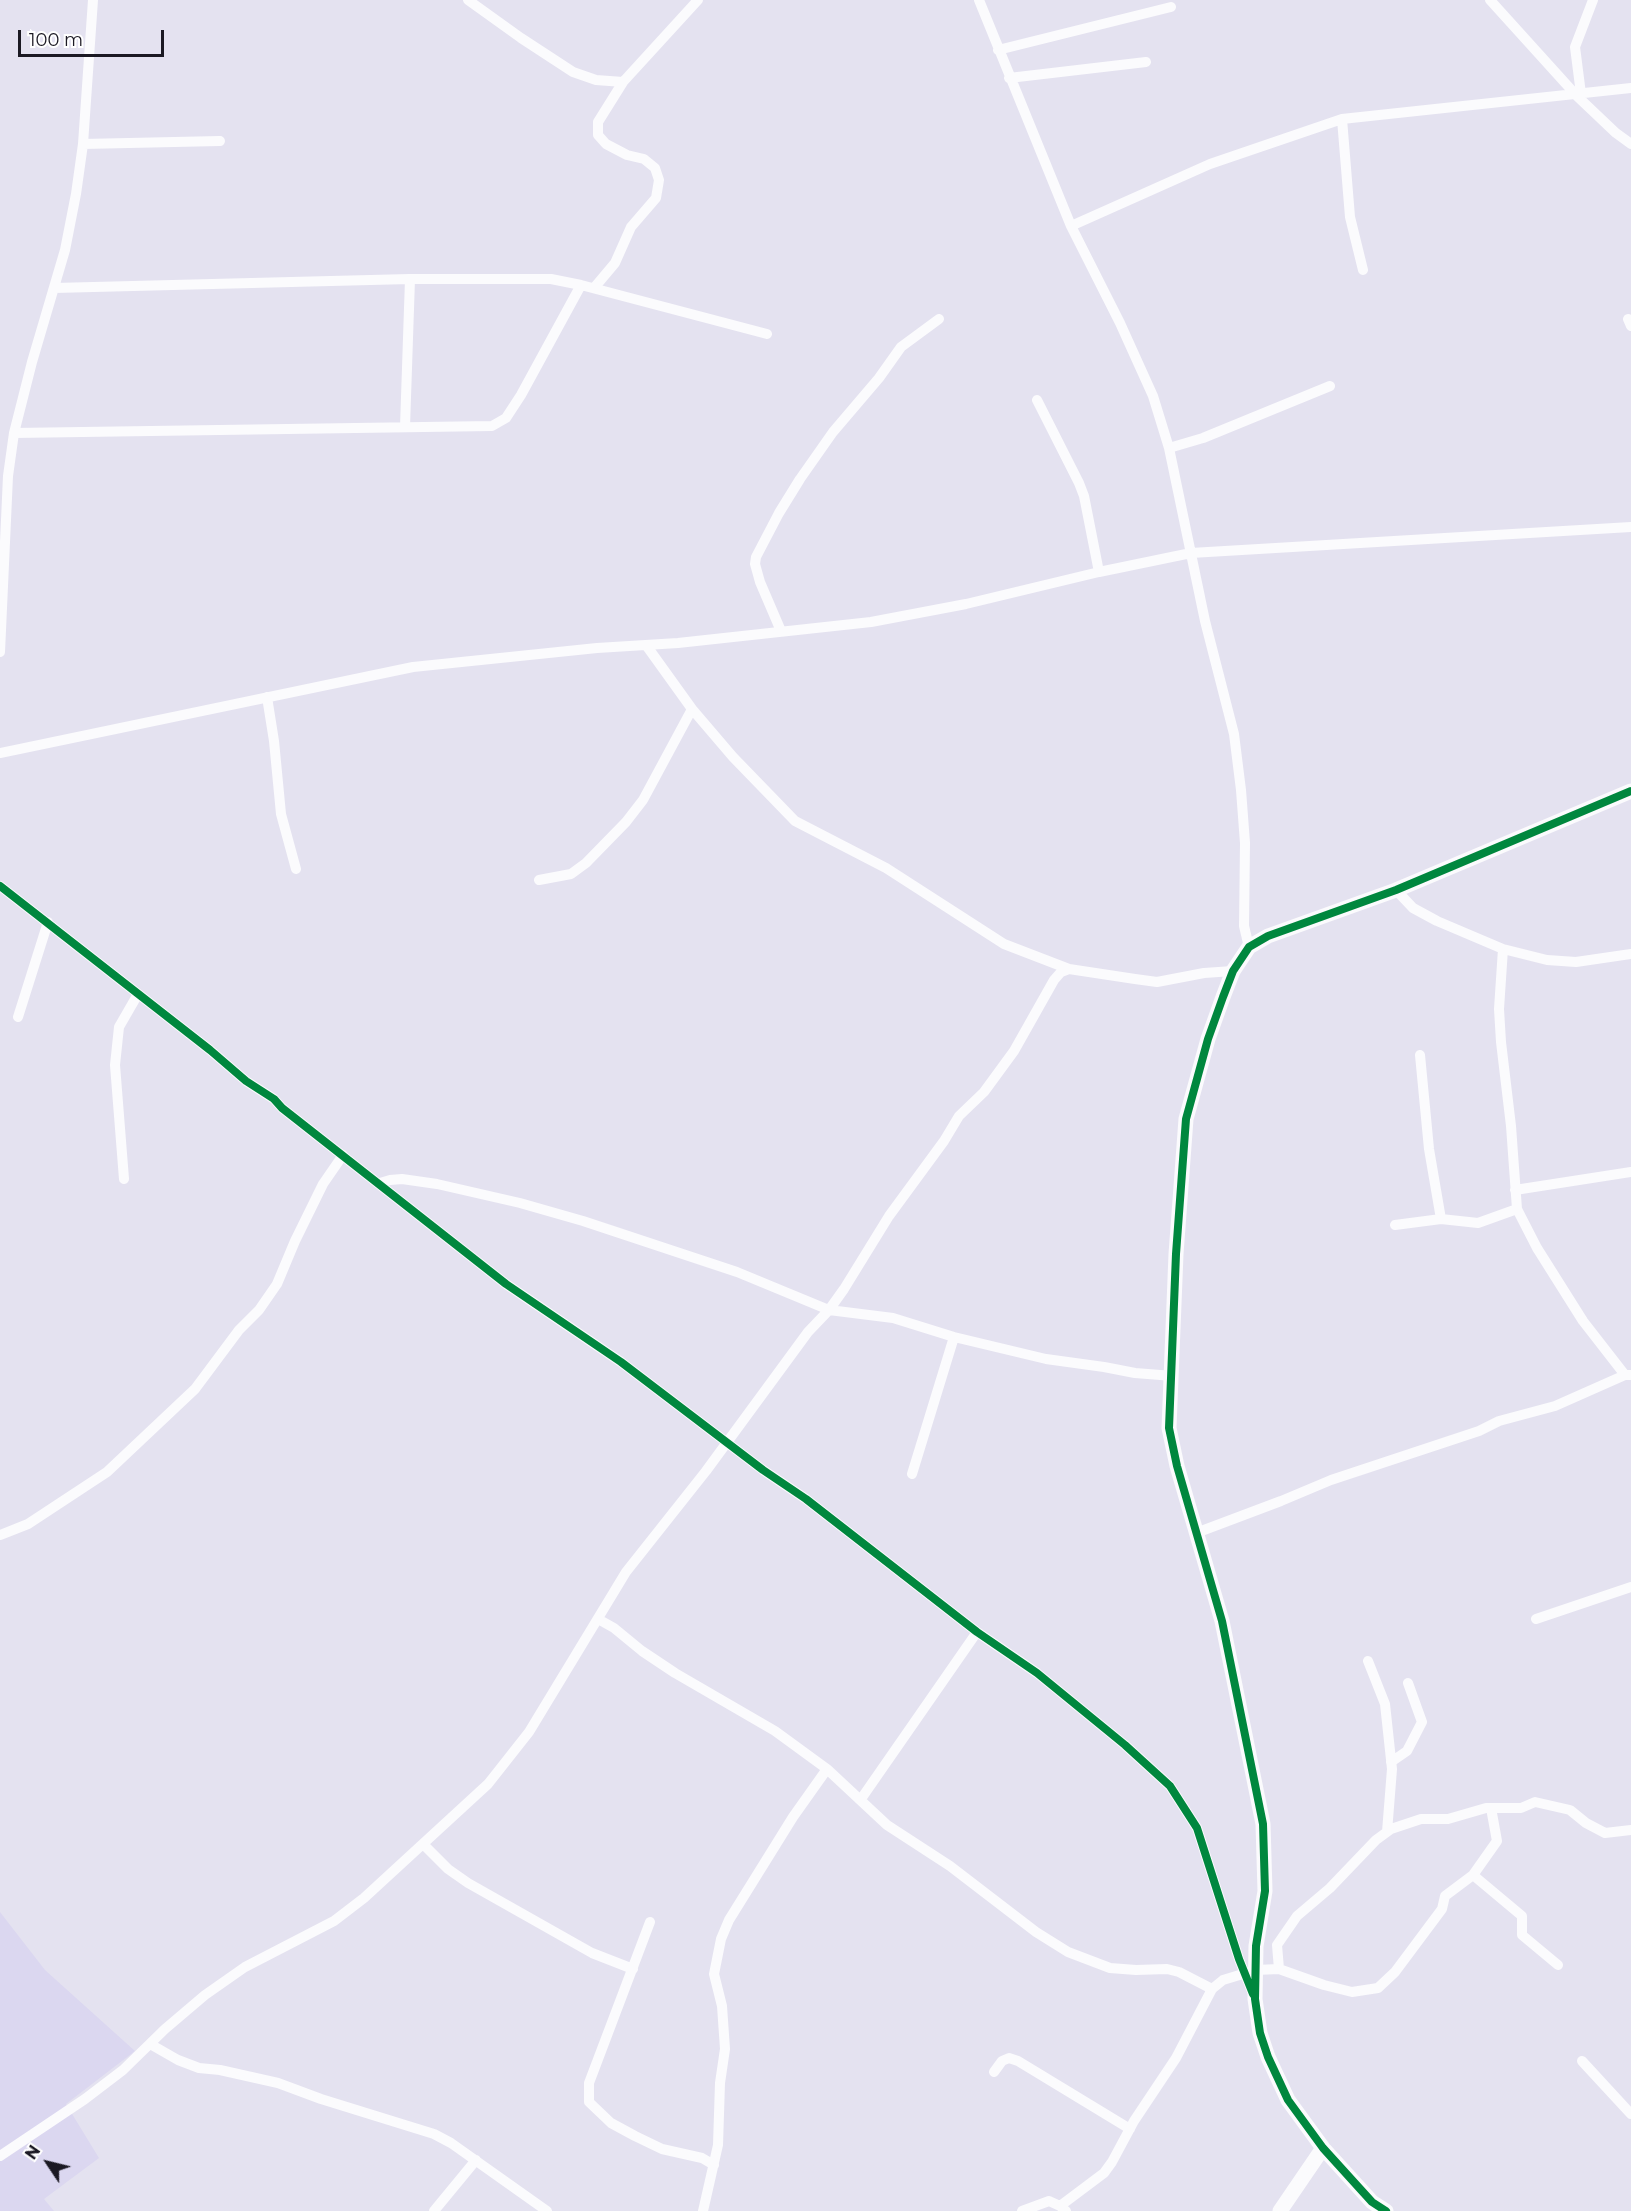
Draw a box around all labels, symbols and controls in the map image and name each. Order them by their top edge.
scale bar [21,18,166,56]
text: 100 m [29,29,83,51]
north arrow [18,2133,78,2193]
text: N [21,2142,44,2163]

